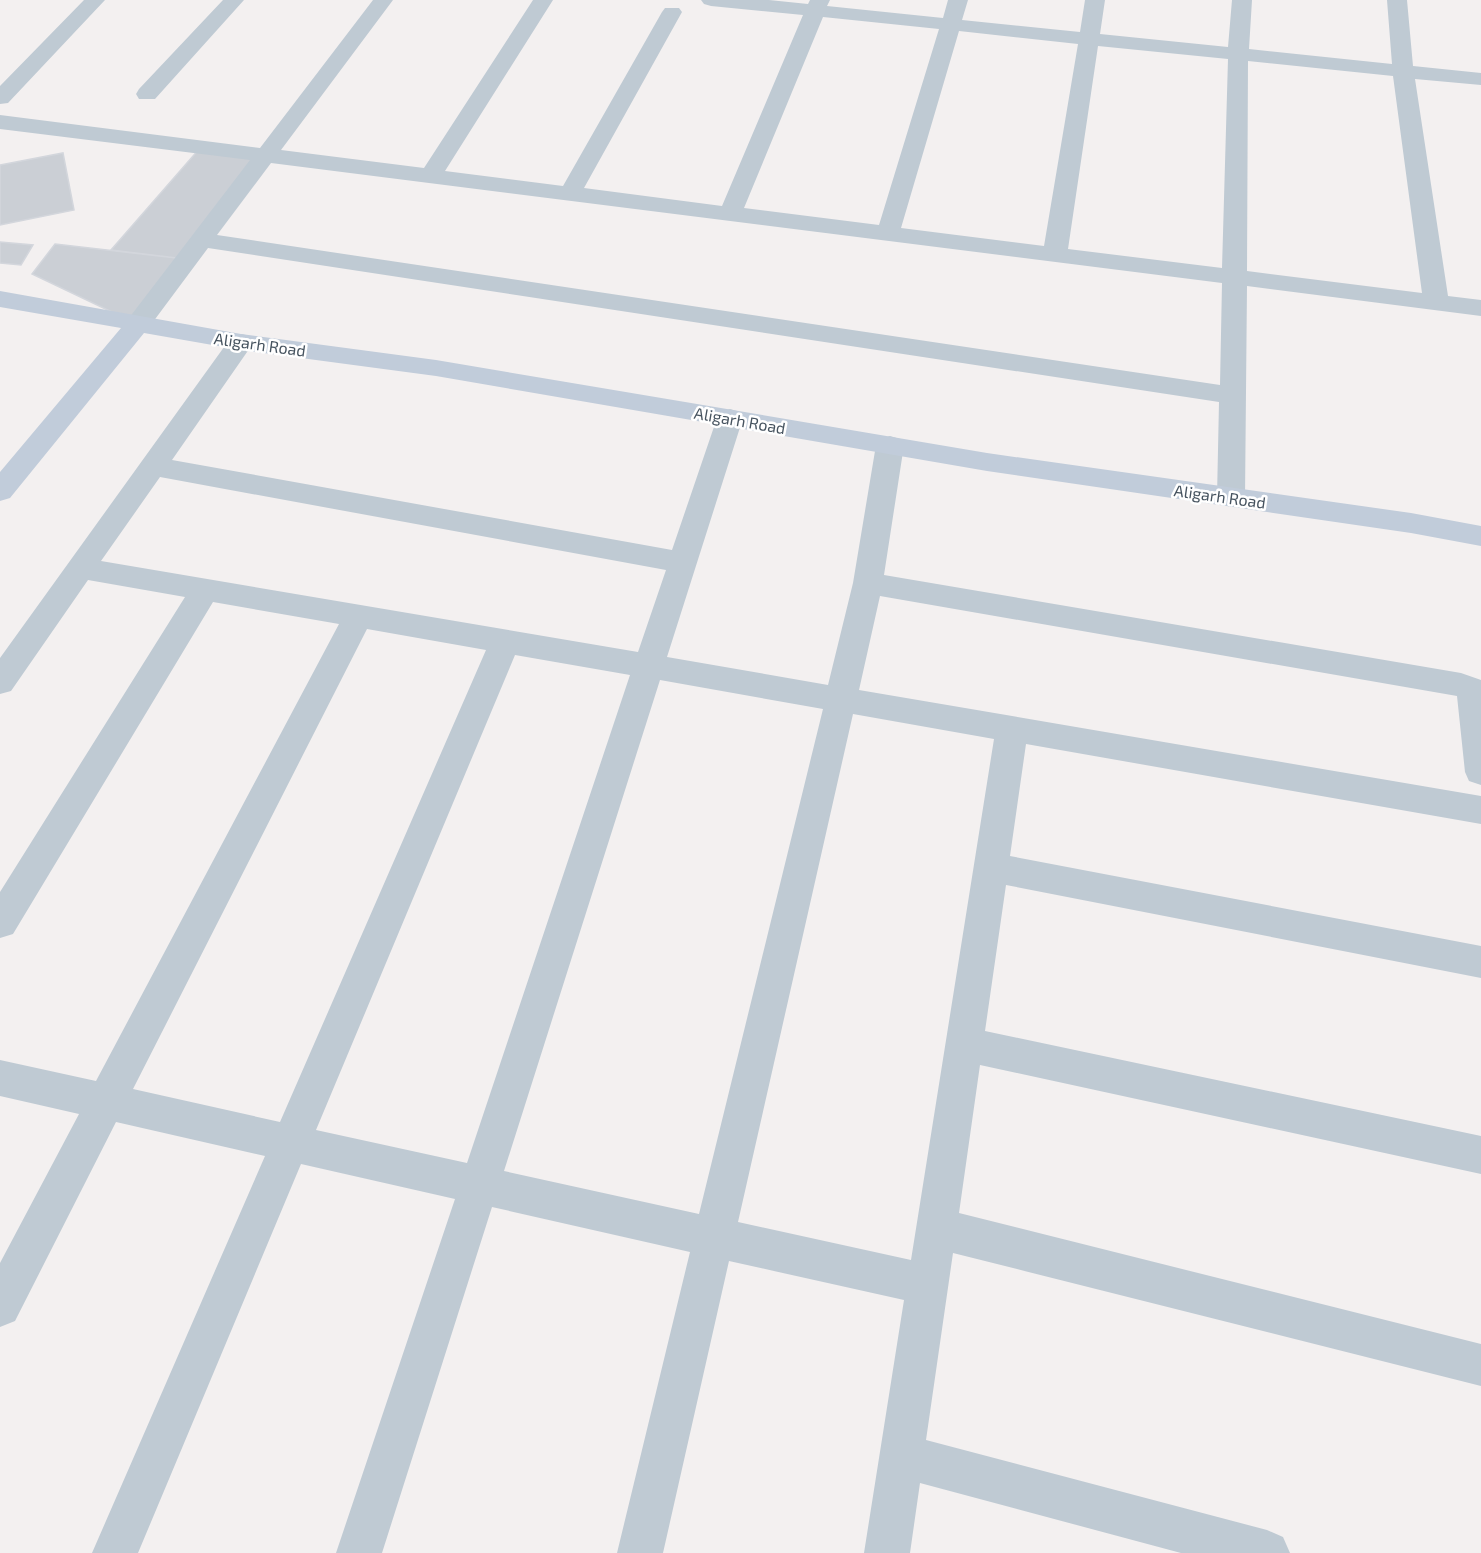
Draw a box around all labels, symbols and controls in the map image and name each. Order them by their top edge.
street label: Aligarh Road [213,328,307,360]
street label: Aligarh Road [693,403,787,437]
street label: Aligarh Road [1173,480,1267,512]

